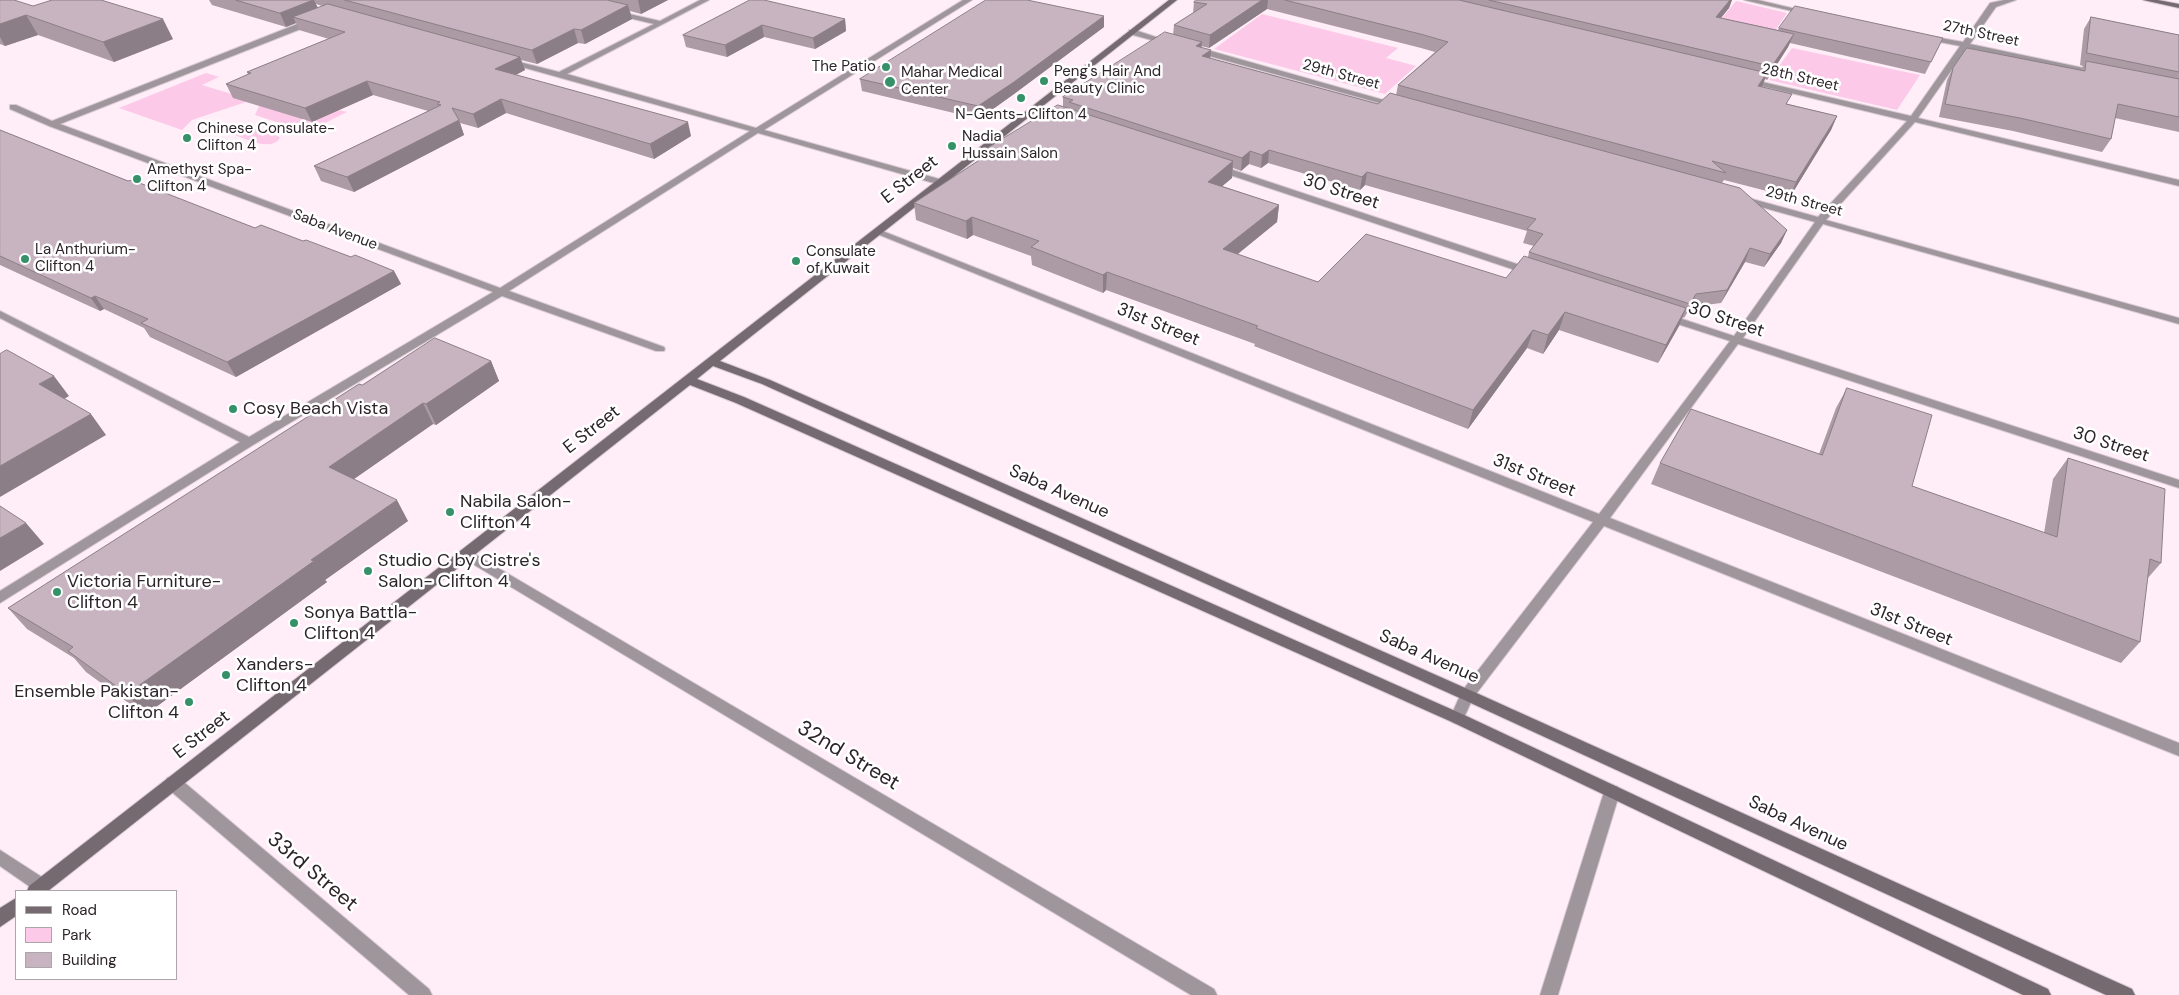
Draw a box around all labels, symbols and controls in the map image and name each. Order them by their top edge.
street label: 27th Street [1941,17,2021,51]
street label: 29th Street [1301,56,1381,94]
place label: The Patio [812,58,876,76]
street label: 28th Street [1760,60,1840,96]
marker: The Patio [880,61,892,73]
place label: Peng's Hair And Beauty Clinic [1054,63,1161,98]
place label: Mahar Medical Center [901,64,1002,99]
marker: Mahar Medical Center [883,75,897,89]
marker: Peng's Hair And Beauty Clinic [1038,75,1050,87]
marker: N-Gents- Clifton 4 [1015,92,1027,104]
place label: N-Gents- Clifton 4 [955,106,1087,124]
place label: Chinese Consulate- Clifton 4 [197,120,335,155]
place label: Nadia Hussain Salon [962,128,1058,163]
marker: Chinese Consulate- Clifton 4 [181,132,193,144]
marker: Nadia Hussain Salon [946,140,958,152]
street label: E Street [877,151,943,209]
place label: Amethyst Spa- Clifton 4 [147,161,252,196]
street label: 30 Street [1300,170,1382,214]
marker: Amethyst Spa- Clifton 4 [131,173,143,185]
street label: 29th Street [1764,183,1844,221]
street label: Saba Avenue [290,206,380,254]
place label: La Anthurium- Clifton 4 [35,241,136,276]
place label: Consulate of Kuwait [806,243,876,278]
marker: La Anthurium- Clifton 4 [19,253,31,265]
marker: Consulate of Kuwait [790,255,802,267]
street label: 30 Street [1685,298,1767,342]
street label: 31st Street [1113,299,1203,351]
place label: Cosy Beach Vista [243,398,388,420]
street label: E Street [559,401,625,459]
marker: Cosy Beach Vista [227,403,239,415]
street label: 30 Street [2070,423,2152,467]
street label: 31st Street [1489,450,1579,502]
street label: Saba Avenue [1006,460,1112,524]
place label: Nabila Salon- Clifton 4 [460,491,571,534]
marker: Nabila Salon- Clifton 4 [444,506,456,518]
place label: Studio C by Cistre's Salon- Clifton 4 [378,550,541,592]
marker: Studio C by Cistre's Salon- Clifton 4 [362,565,374,577]
place label: Victoria Furniture- Clifton 4 [67,571,221,614]
marker: Victoria Furniture- Clifton 4 [51,586,63,598]
street label: 31st Street [1866,599,1956,651]
place label: Sonya Battla- Clifton 4 [304,602,417,644]
marker: Sonya Battla- Clifton 4 [288,617,300,629]
street label: Saba Avenue [1376,625,1482,689]
place label: Xanders- Clifton 4 [236,654,314,696]
marker: Xanders- Clifton 4 [220,669,232,681]
place label: Ensemble Pakistan- Clifton 4 [14,681,179,724]
marker: Ensemble Pakistan- Clifton 4 [183,696,195,708]
street label: E Street [169,706,235,764]
street label: 32nd Street [792,716,904,796]
street label: Saba Avenue [1745,792,1851,856]
street label: 33rd Street [262,827,362,917]
legend [15,890,178,980]
text: Road [62,900,97,920]
text: Park [62,925,92,945]
text: Building [62,950,117,970]

